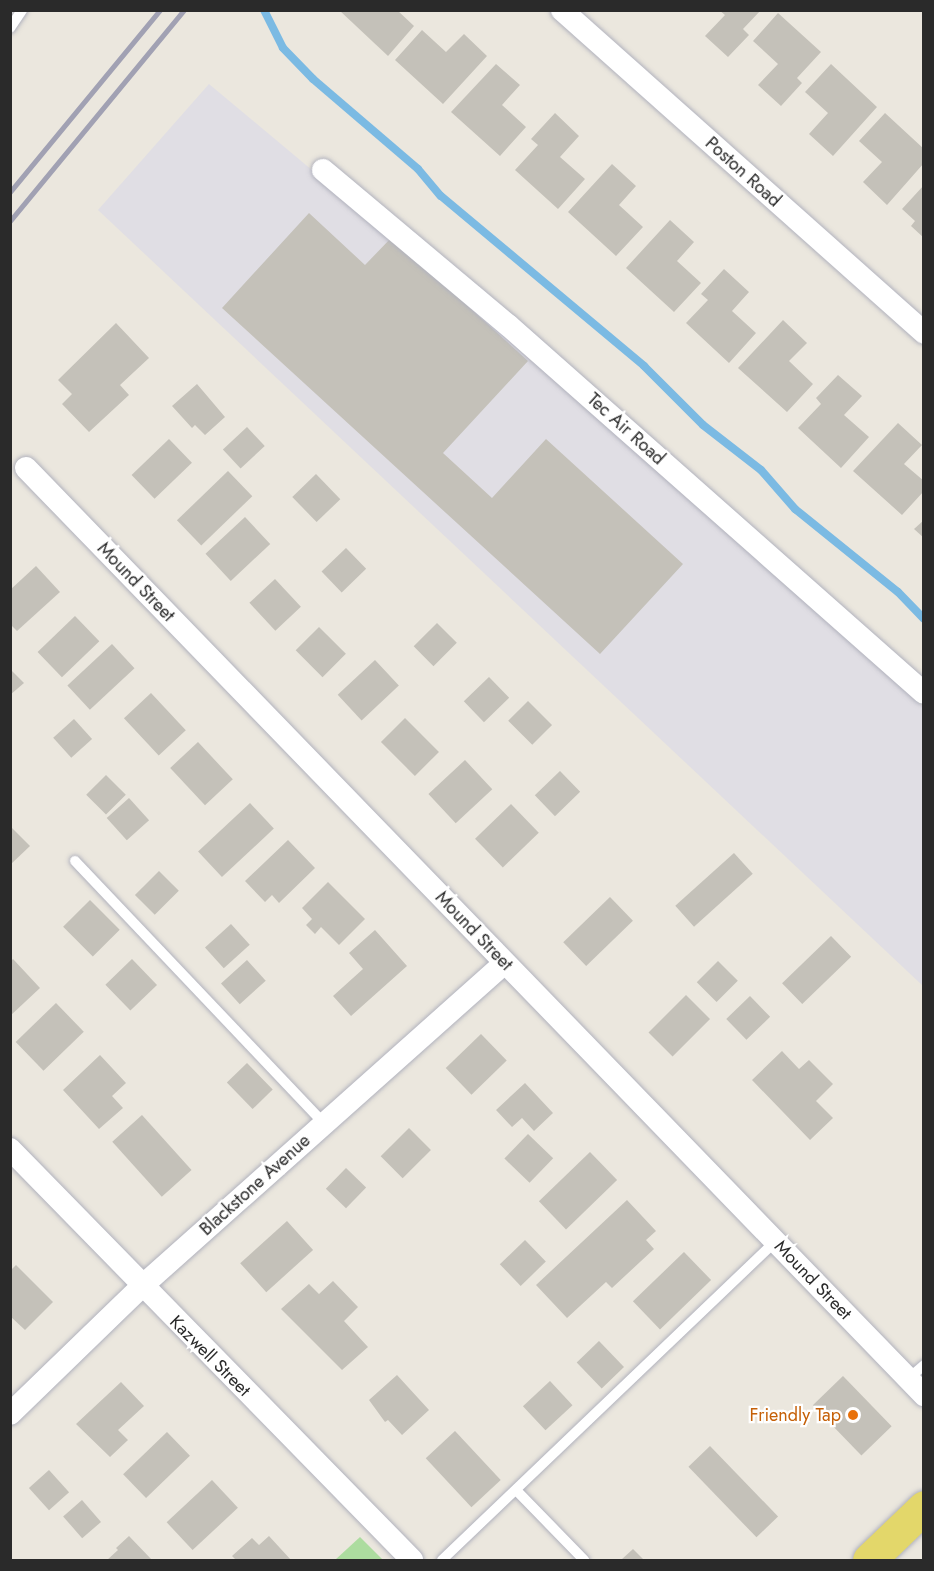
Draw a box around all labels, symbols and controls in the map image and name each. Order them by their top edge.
street label: Poston Road [701,132,785,212]
street label: Tec Air Road [583,389,669,469]
street label: Mound Street [93,538,179,626]
street label: Mound Street [431,887,517,975]
street label: Blackstone Avenue [195,1130,315,1240]
street label: Mound Street [770,1236,856,1324]
street label: Kazwell Street [165,1311,255,1401]
place label: Friendly Tap [750,1404,841,1426]
marker: Friendly Tap [846,1408,860,1422]

